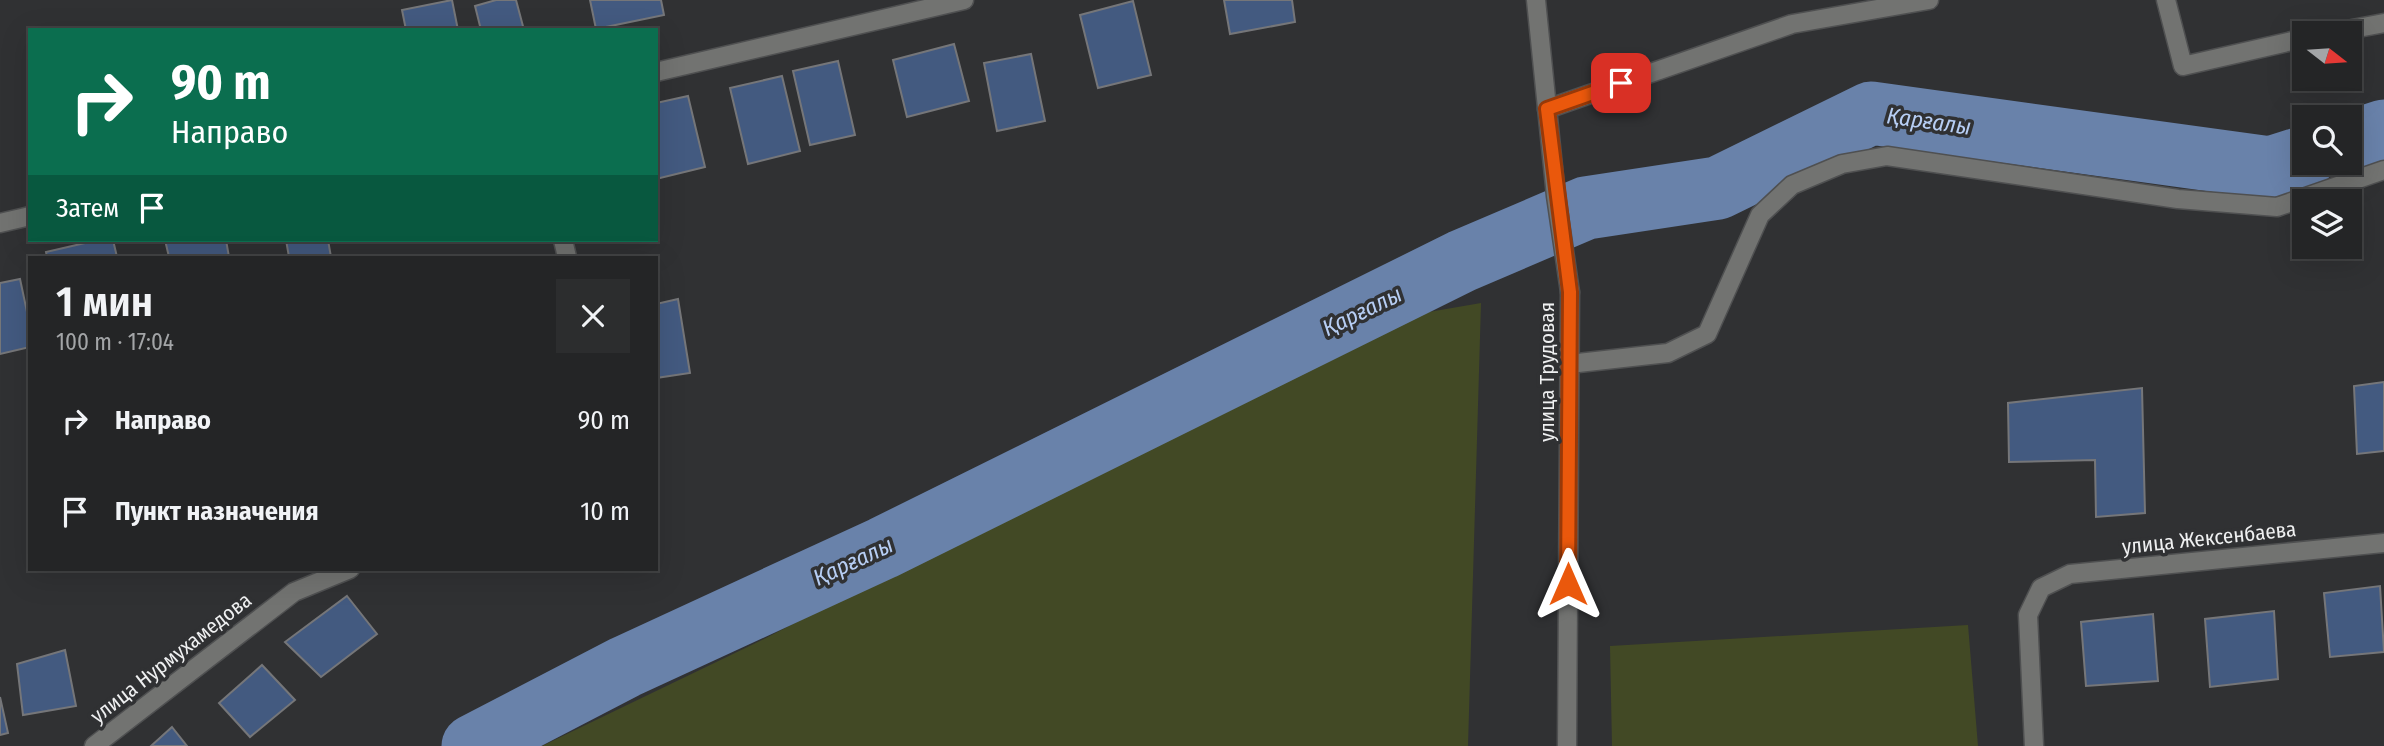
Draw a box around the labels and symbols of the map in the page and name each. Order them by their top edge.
north arrow [2292,21,2362,91]
pin [1591,53,1651,113]
water label: Қарғалы [1885,101,1973,141]
water label: Қарғалы [1318,280,1406,342]
street label: улица Трудовая [1534,302,1560,442]
street label: улица Жексенбаева [2121,516,2297,560]
water label: Қарғалы [809,530,897,592]
position arrow [1531,547,1605,621]
street label: улица Нурмухамедова [85,587,257,729]

